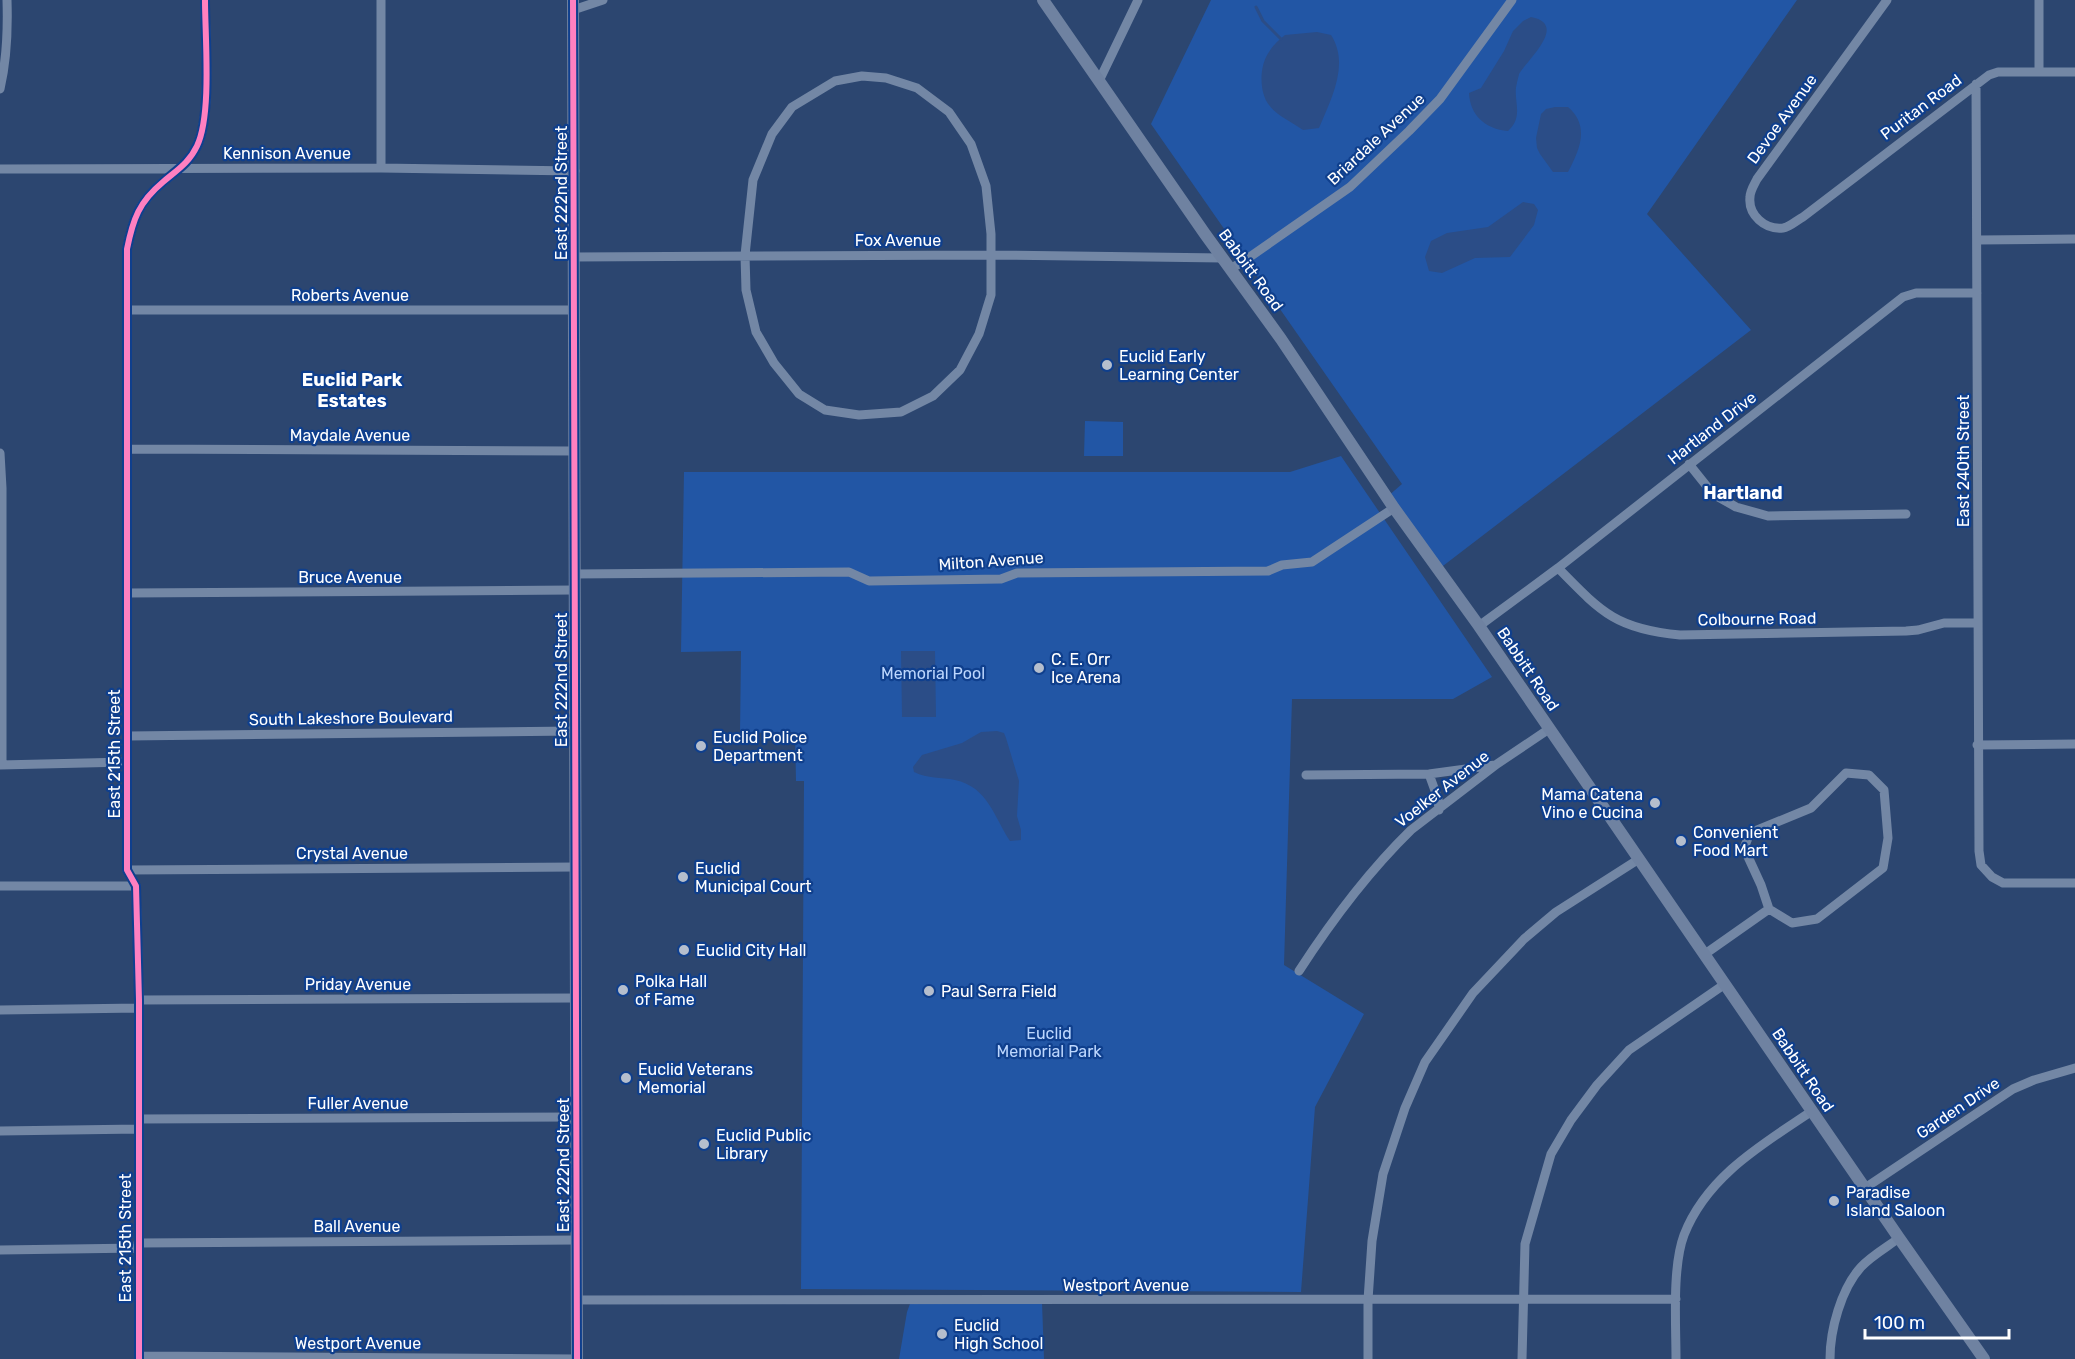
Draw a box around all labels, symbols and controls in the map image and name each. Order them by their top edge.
street label: Puritan Road [1877,70,1965,144]
street label: Devoe Avenue [1743,71,1821,167]
street label: Briardale Avenue [1323,89,1429,189]
street label: East 222nd Street [552,126,571,260]
street label: Kennison Avenue [223,144,351,163]
street label: Babbitt Road [1215,225,1287,315]
street label: Fox Avenue [855,231,941,250]
street label: Roberts Avenue [291,286,409,305]
place label: Euclid Early Learning Center [1119,347,1239,384]
marker: Euclid Early Learning Center [1100,358,1114,372]
district label: Euclid Park Estates [302,369,403,412]
street label: Hartland Drive [1664,388,1760,468]
street label: East 240th Street [1954,395,1973,527]
street label: Maydale Avenue [290,426,410,445]
district label: Hartland [1703,482,1783,504]
street label: Milton Avenue [938,548,1044,574]
street label: Bruce Avenue [298,568,402,587]
street label: Colbourne Road [1698,608,1816,630]
street label: East 222nd Street [552,613,571,747]
street label: Babbitt Road [1493,624,1563,714]
place label: C. E. Orr Ice Arena [1051,650,1121,687]
marker: C. E. Orr Ice Arena [1032,661,1046,675]
park label: Memorial Pool [881,664,985,683]
street label: East 215th Street [105,690,124,818]
street label: South Lakeshore Boulevard [249,707,453,729]
place label: Euclid Police Department [713,728,807,765]
marker: Euclid Police Department [694,739,708,753]
street label: Voelker Avenue [1391,746,1493,832]
place label: Mama Catena Vino e Cucina [1541,785,1643,822]
marker: Mama Catena Vino e Cucina [1648,796,1662,810]
place label: Convenient Food Mart [1693,823,1778,860]
marker: Convenient Food Mart [1674,834,1688,848]
street label: Crystal Avenue [296,844,408,863]
place label: Euclid Municipal Court [695,859,812,896]
marker: Euclid Municipal Court [676,870,690,884]
place label: Euclid City Hall [696,941,806,960]
marker: Euclid City Hall [677,943,691,957]
place label: Polka Hall of Fame [635,972,707,1009]
street label: Priday Avenue [305,975,411,994]
place label: Paul Serra Field [941,982,1057,1001]
marker: Polka Hall of Fame [616,983,630,997]
marker: Paul Serra Field [922,984,936,998]
park label: Euclid Memorial Park [997,1024,1102,1061]
street label: Babbitt Road [1768,1025,1838,1115]
place label: Euclid Veterans Memorial [638,1060,753,1097]
marker: Euclid Veterans Memorial [619,1071,633,1085]
street label: Garden Drive [1913,1073,2003,1143]
street label: Fuller Avenue [308,1094,408,1113]
street label: East 222nd Street [554,1098,573,1232]
place label: Euclid Public Library [716,1126,811,1163]
marker: Euclid Public Library [697,1137,711,1151]
street label: East 215th Street [116,1174,135,1302]
place label: Paradise Island Saloon [1846,1183,1945,1220]
marker: Paradise Island Saloon [1827,1194,1841,1208]
street label: Ball Avenue [314,1217,400,1236]
street label: Westport Avenue [1063,1276,1189,1295]
scale bar [1865,1302,2009,1340]
text: 100 m [1874,1312,1925,1334]
place label: Euclid High School [954,1316,1043,1353]
marker: Euclid High School [935,1327,949,1341]
street label: Westport Avenue [295,1334,421,1353]

